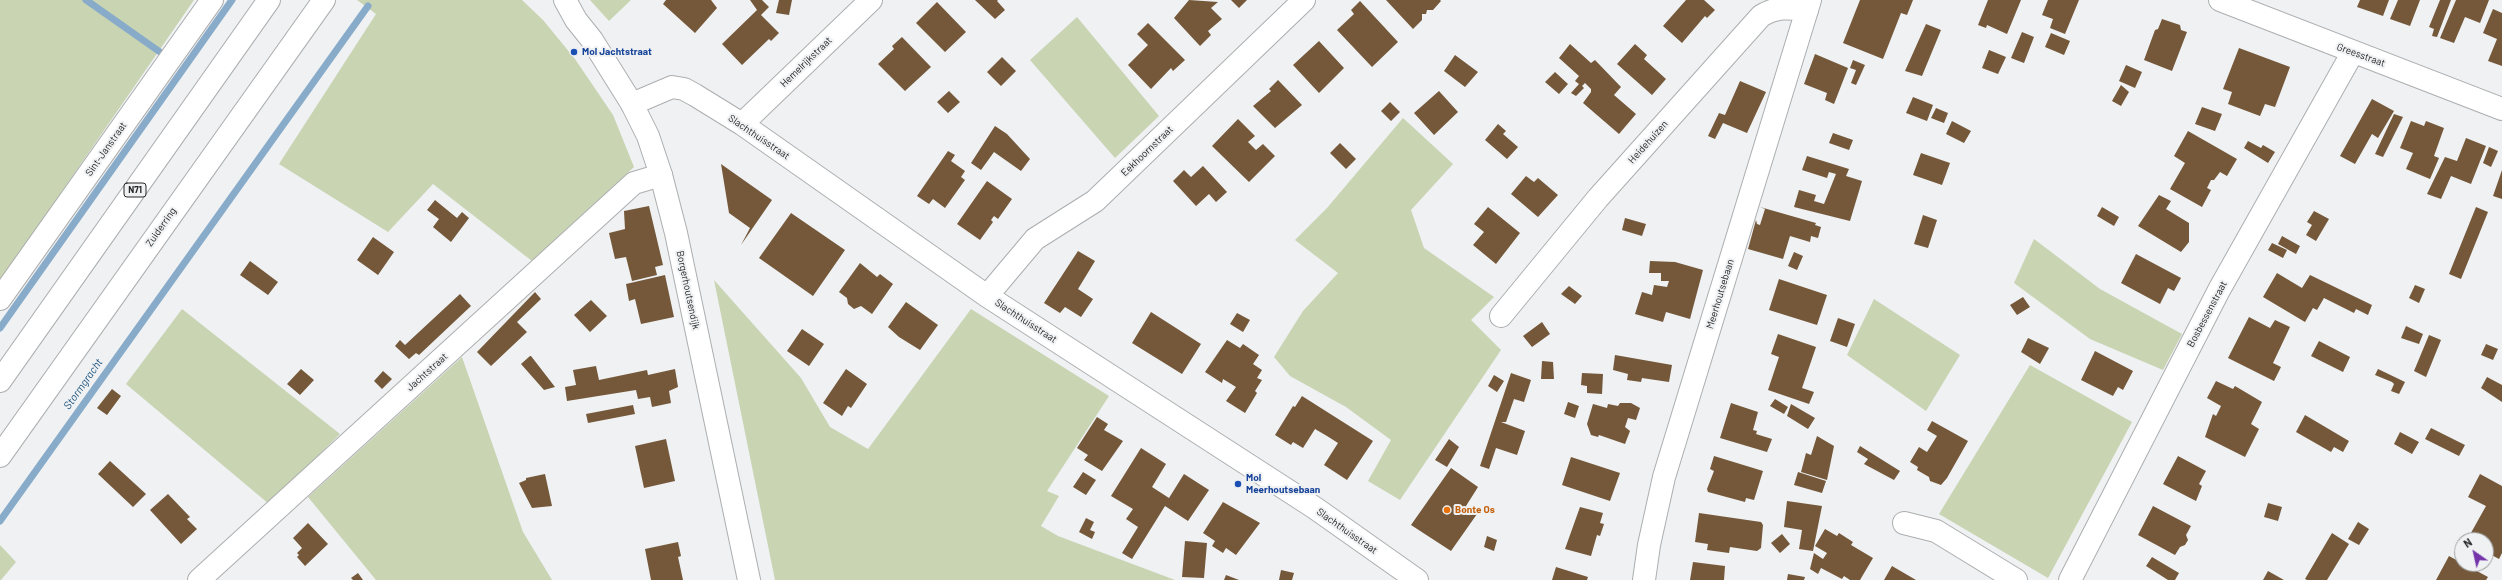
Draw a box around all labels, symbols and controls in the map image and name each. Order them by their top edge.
street label: Hemelrijkstraat [778,34,834,90]
street label: Greesstraat [2335,41,2387,69]
place label: Mol Jachtstraat [582,46,652,58]
marker: Mol Jachtstraat [569,47,579,57]
street label: Slachthuisstraat [726,112,792,162]
street label: Heidehuizen [1626,118,1670,166]
street label: Sint-Janstraat [83,120,129,178]
street label: Eekhoornstraat [1119,123,1175,179]
road number: N71 [124,183,146,197]
street label: Zuiderring [143,205,179,249]
street label: Borgerhoutsendijk [674,249,702,331]
street label: Meerhoutsebaan [1704,258,1736,330]
street label: Bosbessenstraat [2185,279,2229,349]
street label: Slachthuisstraat [993,297,1059,345]
street label: Jachtstraat [404,350,450,394]
water label: Stormgracht [61,356,105,412]
place label: Mol Meerhoutsebaan [1246,472,1320,496]
marker: Mol Meerhoutsebaan [1233,479,1243,489]
place label: Bonte Os [1455,504,1495,516]
marker: Bonte Os [1442,505,1452,515]
street label: Slachthuisstraat [1314,506,1380,556]
north arrow [2454,532,2494,572]
text: N [2461,535,2474,550]

